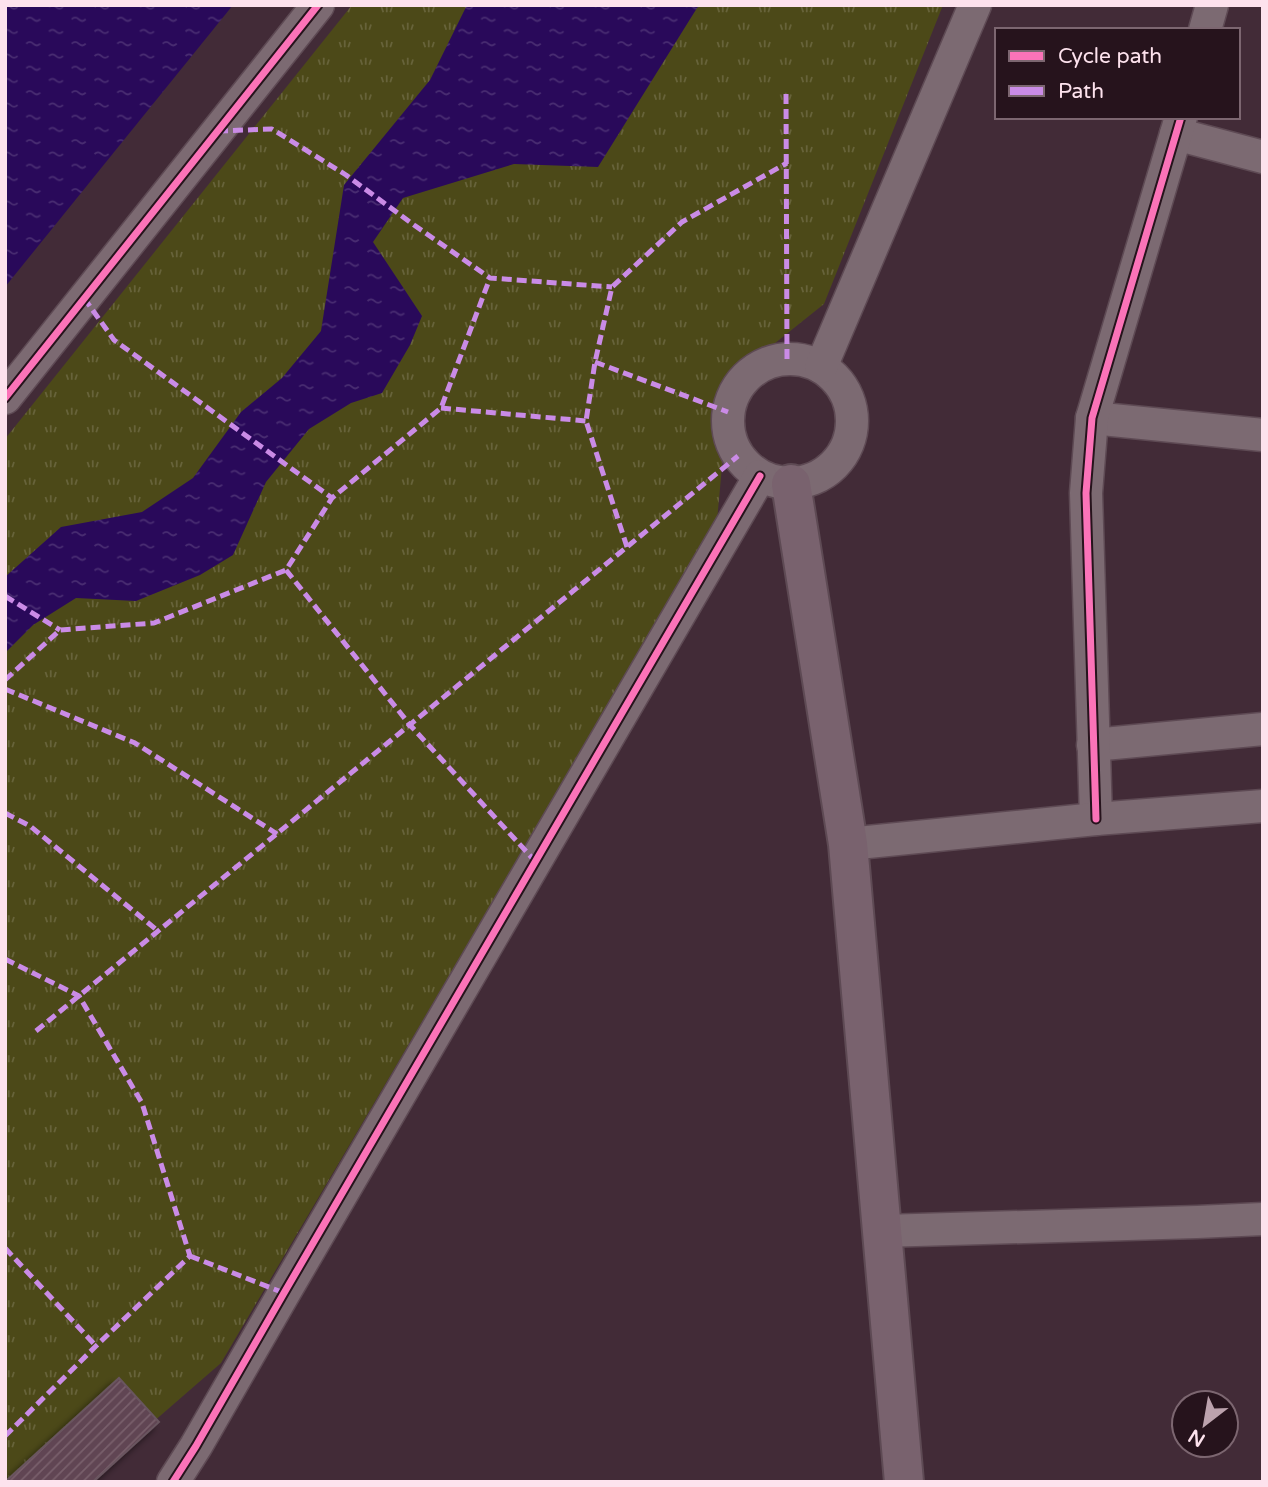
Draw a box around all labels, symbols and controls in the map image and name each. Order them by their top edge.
legend [995,28,1240,119]
text: Cycle path [1058,44,1162,69]
text: Path [1058,79,1104,104]
north arrow [1170,1389,1240,1459]
text: N [1185,1424,1209,1451]

